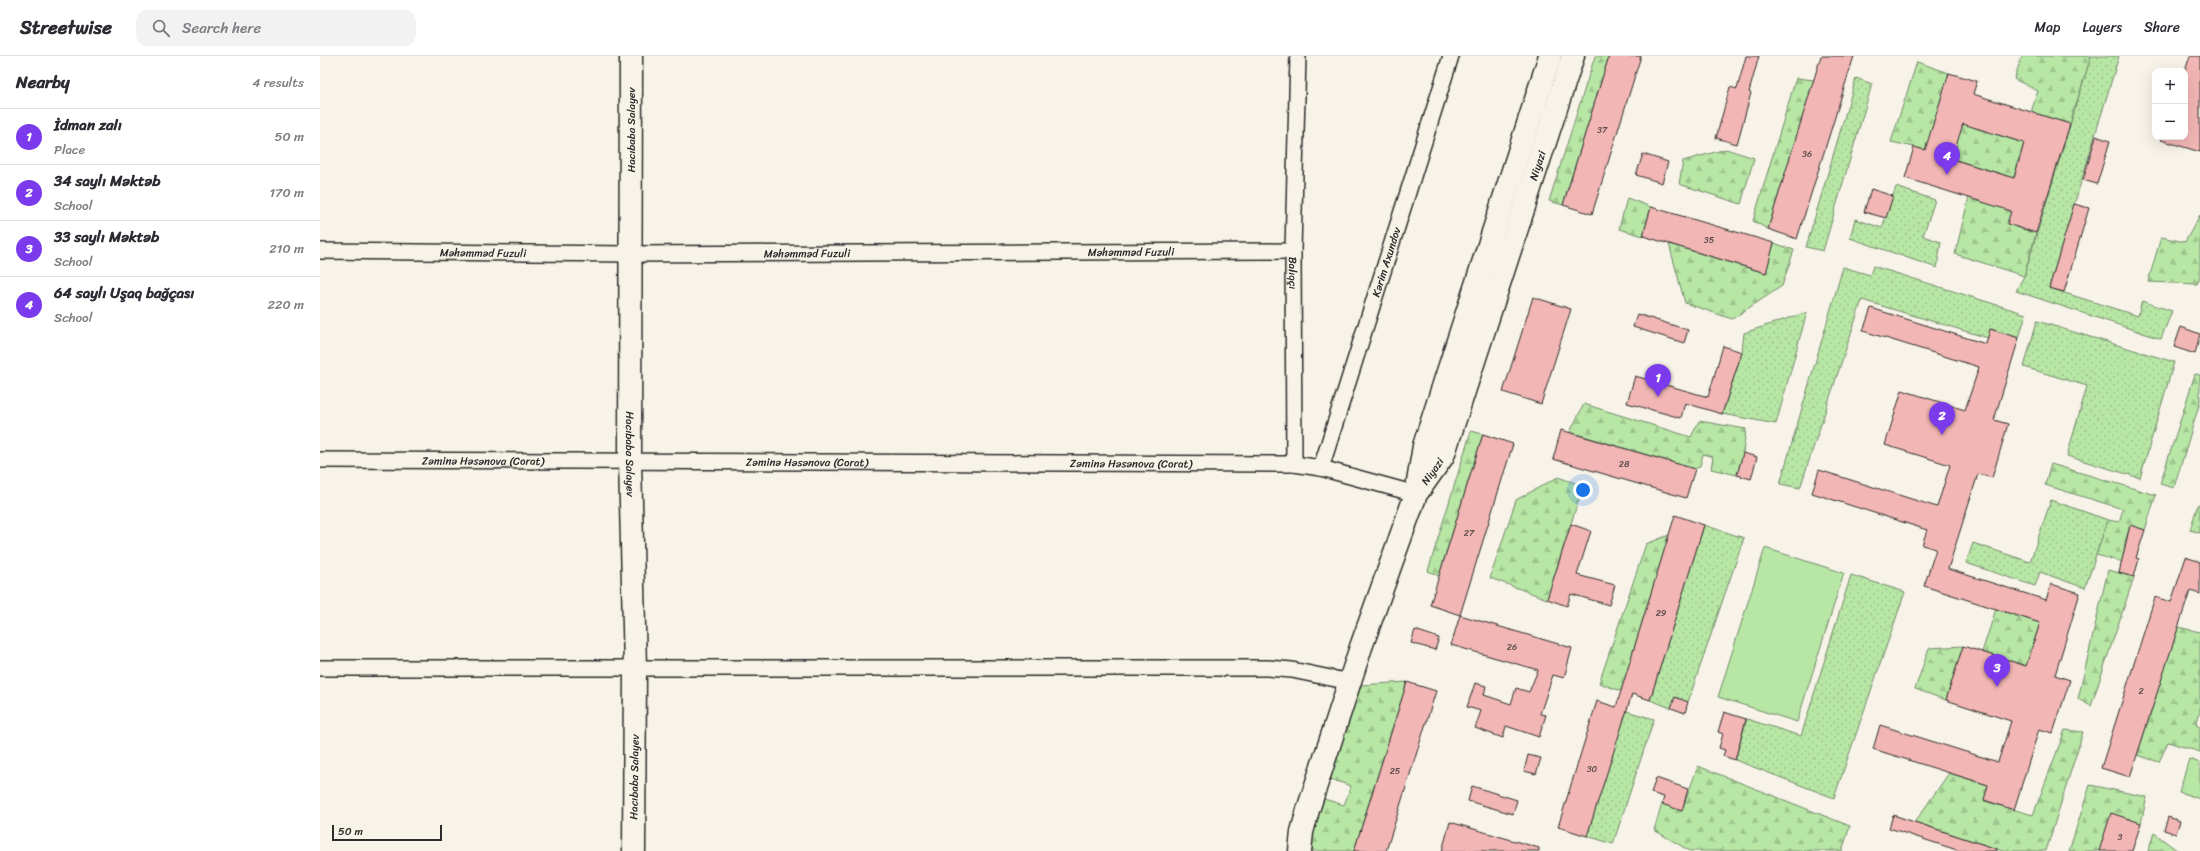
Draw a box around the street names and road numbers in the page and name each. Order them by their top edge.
street label: Hacıbaba Salayev [622,87,641,173]
street label: Niyazi [1524,148,1552,183]
street label: Kərim Axundov [1367,224,1407,300]
street label: Məhəmməd Fuzuli [440,243,527,263]
street label: Məhəmməd Fuzuli [1088,243,1175,262]
street label: Məhəmməd Fuzuli [764,244,851,263]
street label: Balıqçı [1283,257,1302,289]
street label: Hacıbaba Salayev [620,411,640,498]
street label: Zəminə Həsənova (Corat) [422,451,545,471]
street label: Zəminə Həsənova (Corat) [746,453,869,472]
street label: Niyazi [1416,453,1450,489]
street label: Zəminə Həsənova (Corat) [1070,454,1193,474]
street label: Hacıbaba Salayev [624,733,645,820]

